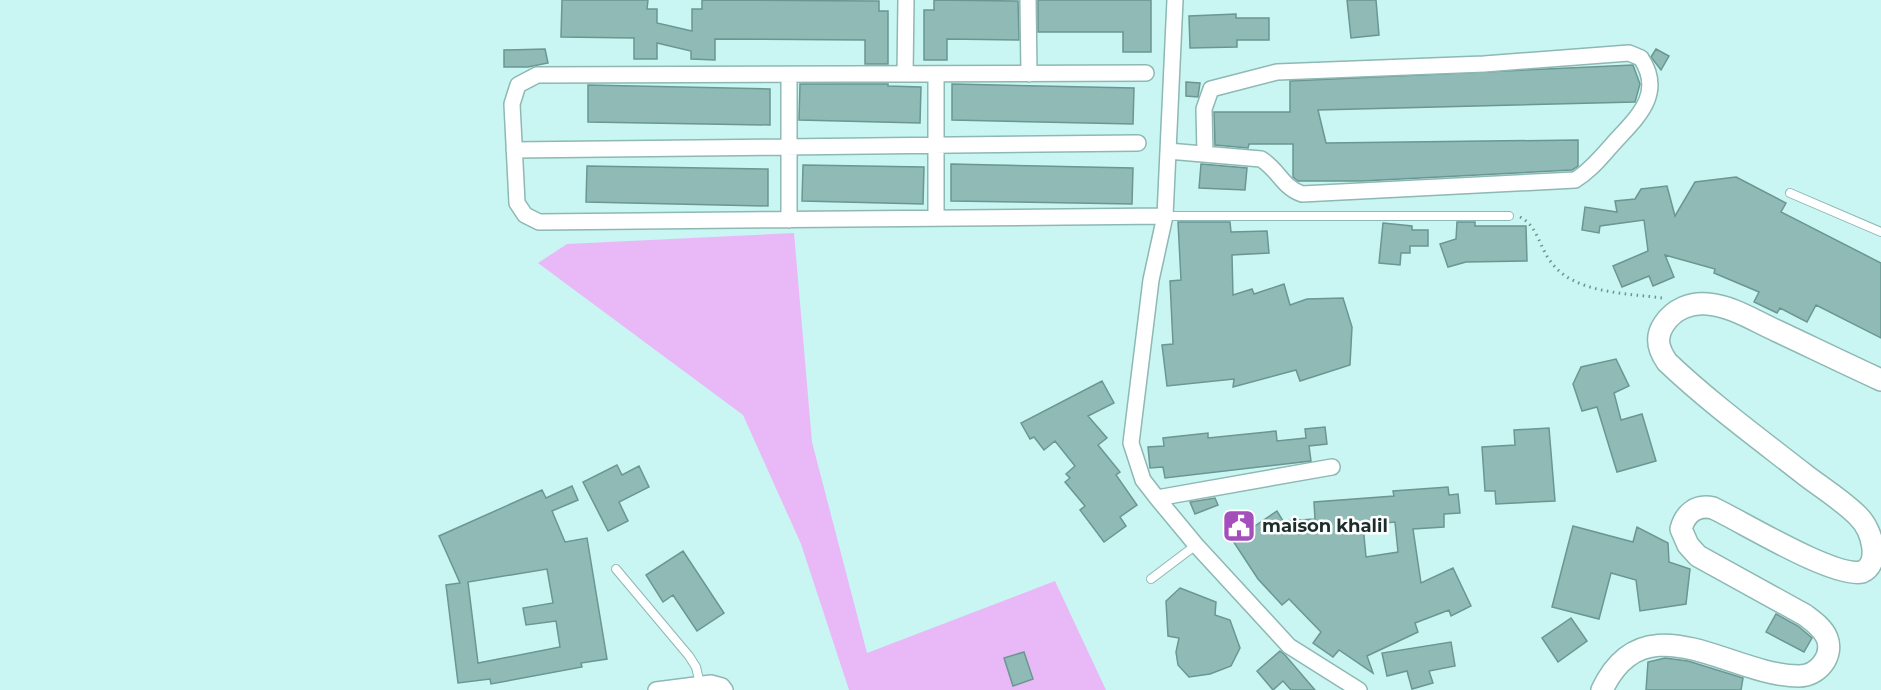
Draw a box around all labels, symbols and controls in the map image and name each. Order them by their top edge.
public building icon: maison khalil [1221,508,1257,544]
place label: maison khalil [1262,515,1388,537]

